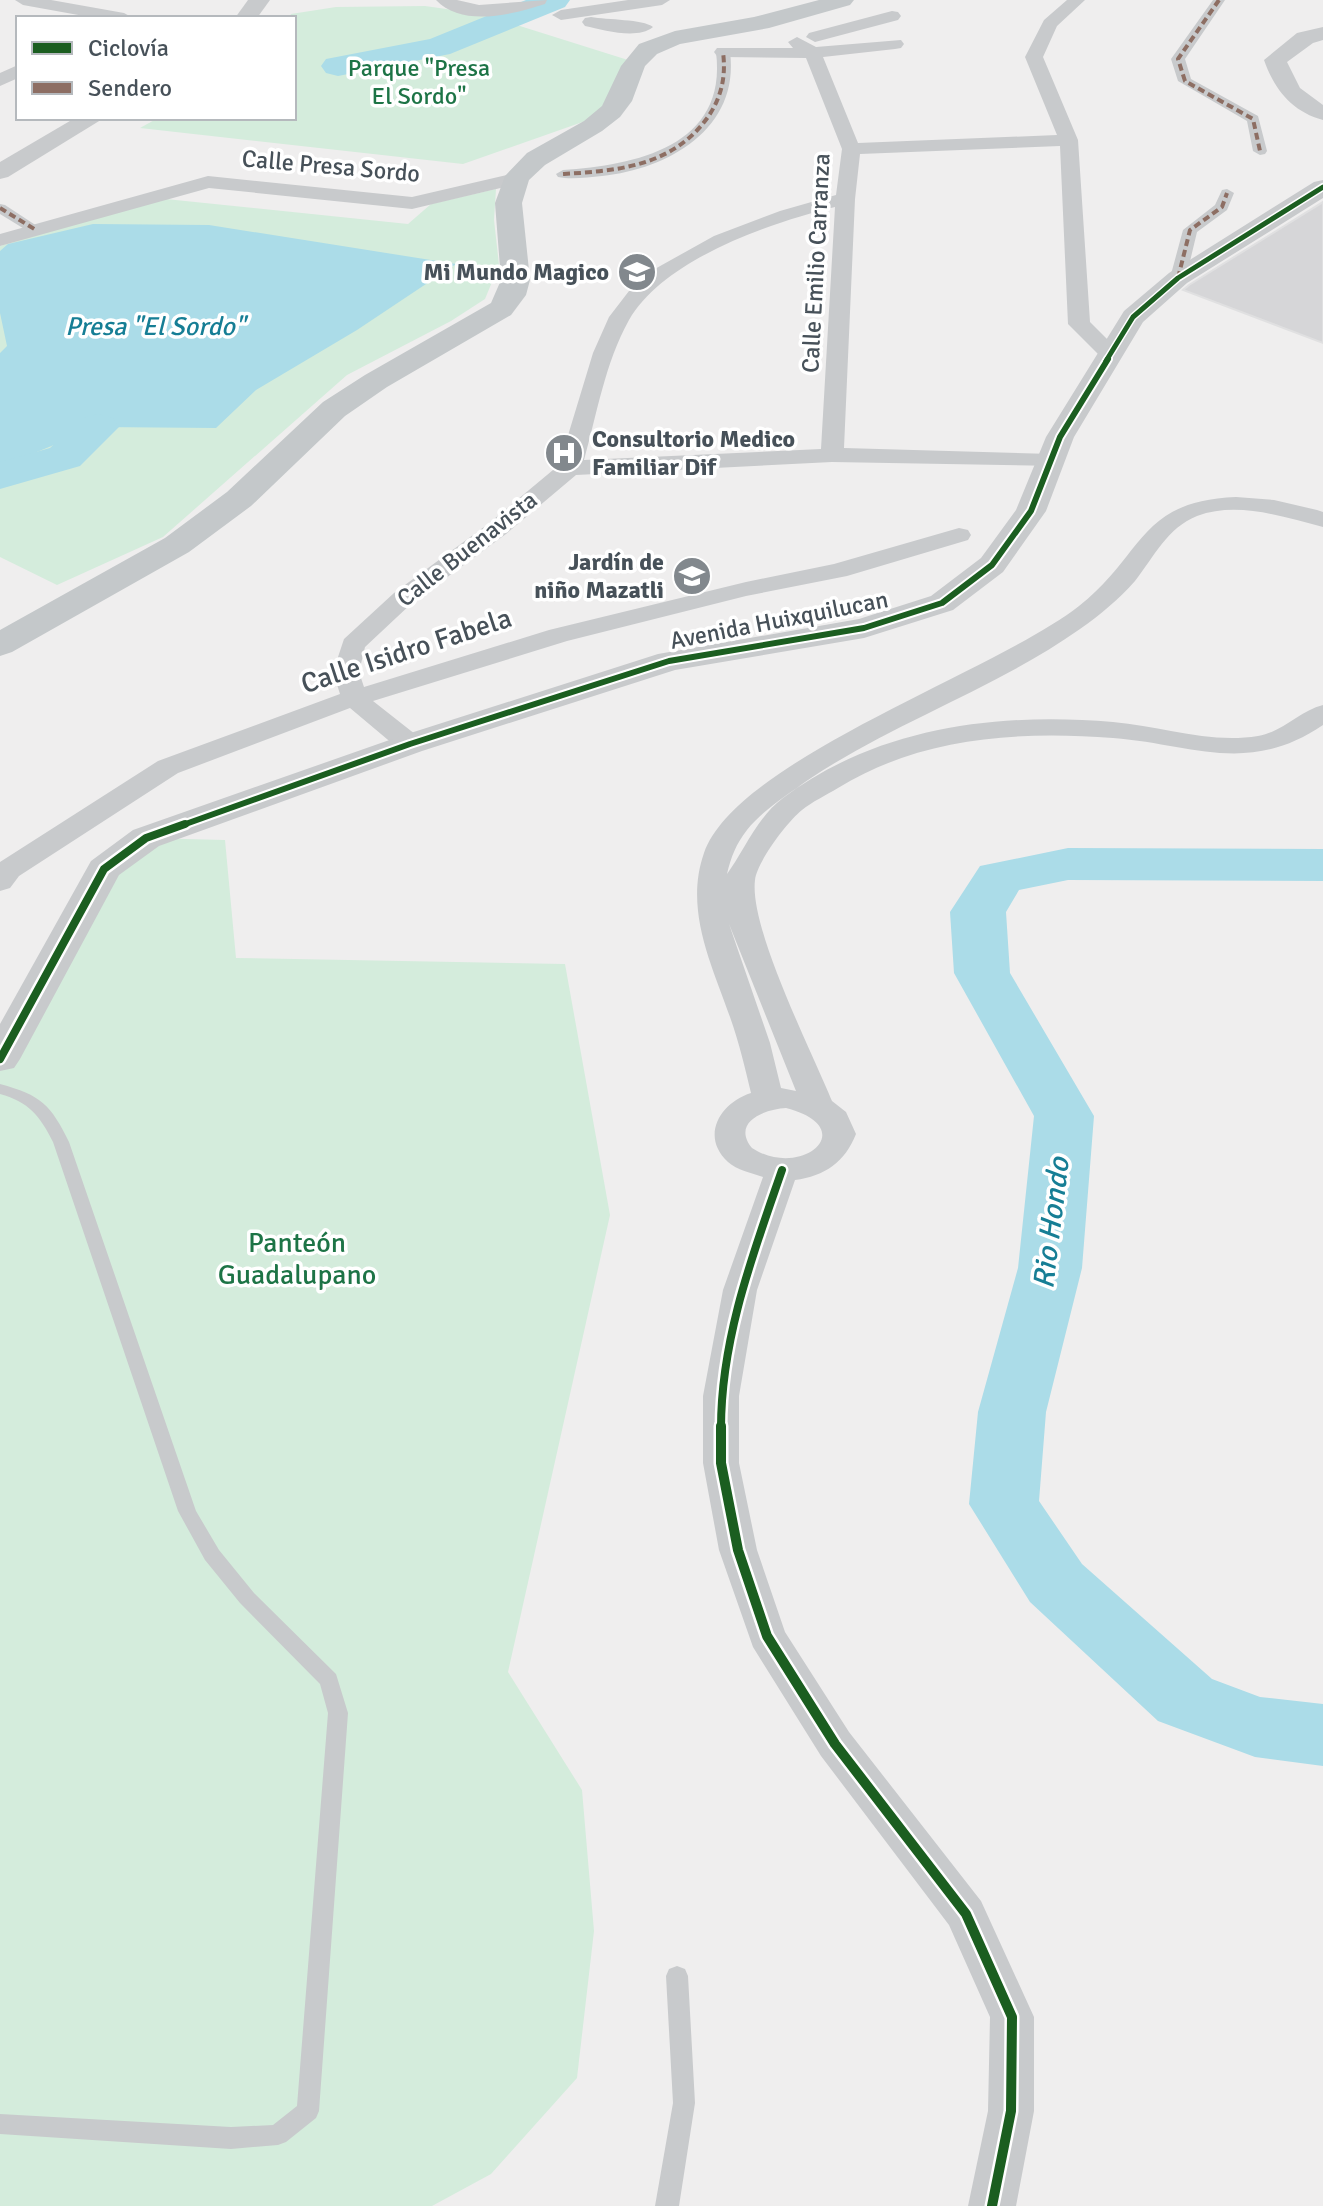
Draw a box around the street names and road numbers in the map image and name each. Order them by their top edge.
street label: Calle Presa Sordo [241,143,421,189]
street label: Calle Emilio Carranza [795,152,837,374]
street label: Calle Buenavista [391,485,543,613]
street label: Avenida Huixquilucan [667,584,891,656]
street label: Calle Isidro Fabela [297,601,516,701]

